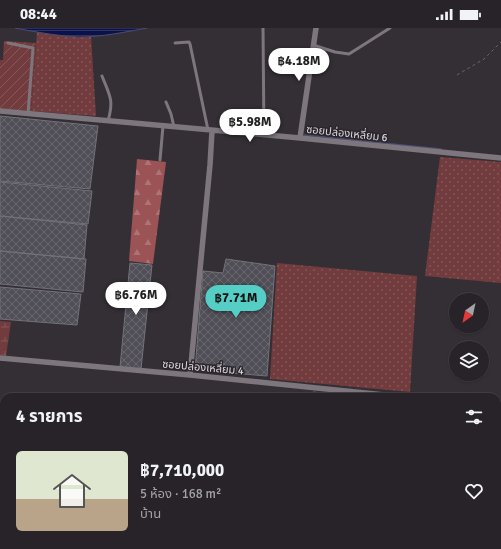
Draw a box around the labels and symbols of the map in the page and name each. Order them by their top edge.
pin: ฿4.18M [266,48,332,82]
pin: ฿5.98M [217,109,283,143]
street label: ซอยปล่องเหลี่ยม 6 [306,121,389,144]
pin: ฿6.76M [103,282,169,316]
pin: ฿7.71M [203,285,269,319]
north arrow [449,293,489,333]
street label: ซอยปล่องเหลี่ยม 4 [162,355,244,378]

